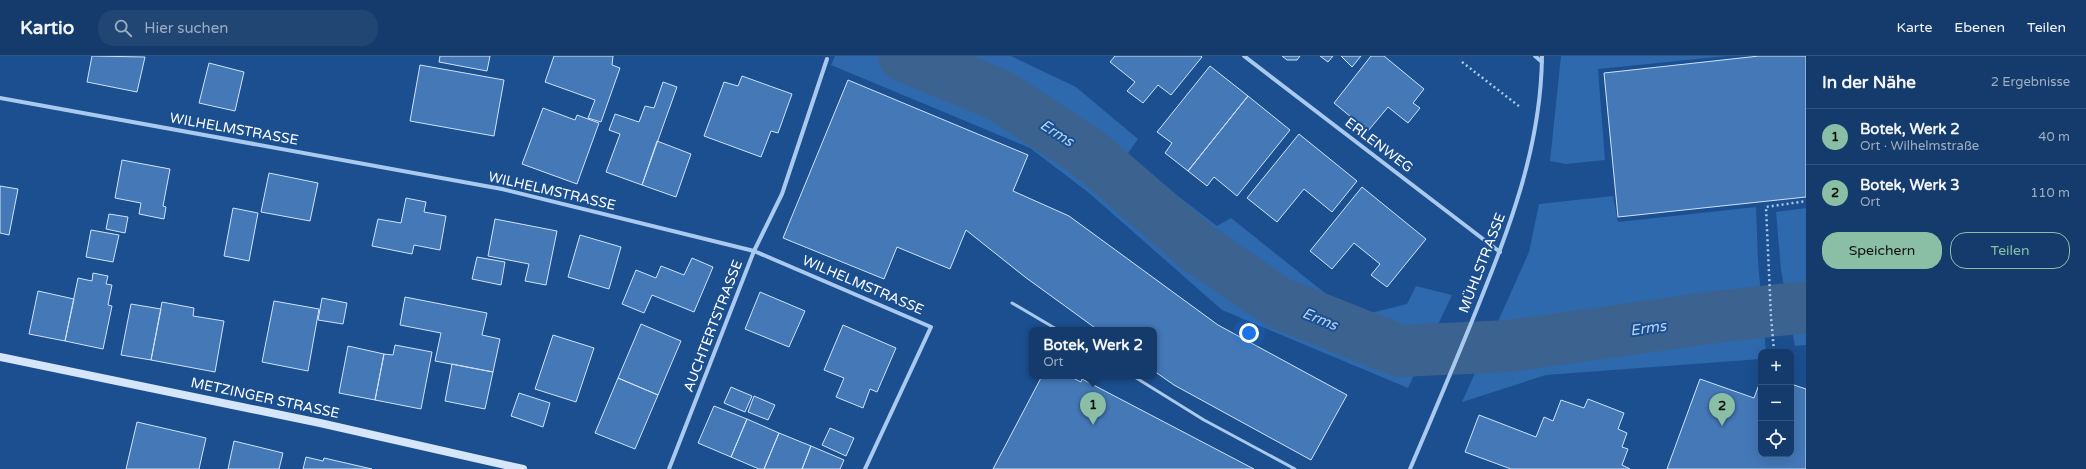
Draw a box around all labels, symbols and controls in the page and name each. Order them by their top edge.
search box [98,10,378,46]
text: Kartio [20,17,74,39]
icon: search [112,17,134,39]
text: Hier suchen [144,19,228,37]
text: Karte [1897,19,1932,36]
text: Ebenen [1954,19,2005,36]
text: Teilen [2027,19,2066,36]
text: In der Nähe [1822,72,1916,93]
text: 2 Ergebnisse [1991,74,2070,90]
street label: WILHELMSTRASSE [168,109,300,149]
street label: ERLENWEG [1342,114,1416,176]
water label: Erms [1037,116,1079,151]
text: Botek, Werk 2 [1860,120,1960,138]
text: 1 [1831,129,1839,145]
text: 40 m [2038,129,2070,145]
text: Ort · Wilhelmstraße [1860,138,1979,154]
street label: WILHELMSTRASSE [486,168,618,214]
text: Botek, Werk 3 [1860,176,1960,194]
text: 2 [1831,185,1839,201]
text: 110 m [2030,185,2070,201]
text: Ort [1860,194,1880,210]
street label: MÜHLSTRASSE [1455,210,1509,316]
button: Speichern [1822,232,1942,269]
button: Teilen [1950,232,2070,269]
street label: WILHELMSTRASSE [800,252,926,318]
street label: AUCHTERTSTRASSE [680,257,746,395]
water label: Erms [1300,304,1342,335]
water label: Erms [1629,316,1669,339]
your location [1239,323,1259,343]
popup [1029,327,1157,379]
text: Botek, Werk 2 [1043,336,1143,354]
map controls [1758,349,1794,457]
button: + [1758,349,1794,385]
text: Ort [1043,354,1064,370]
street label: METZINGER STRASSE [189,374,341,422]
button: − [1758,385,1794,421]
pin: 1 [1080,392,1106,425]
pin: 2 [1709,393,1735,426]
button: locate [1758,421,1794,457]

